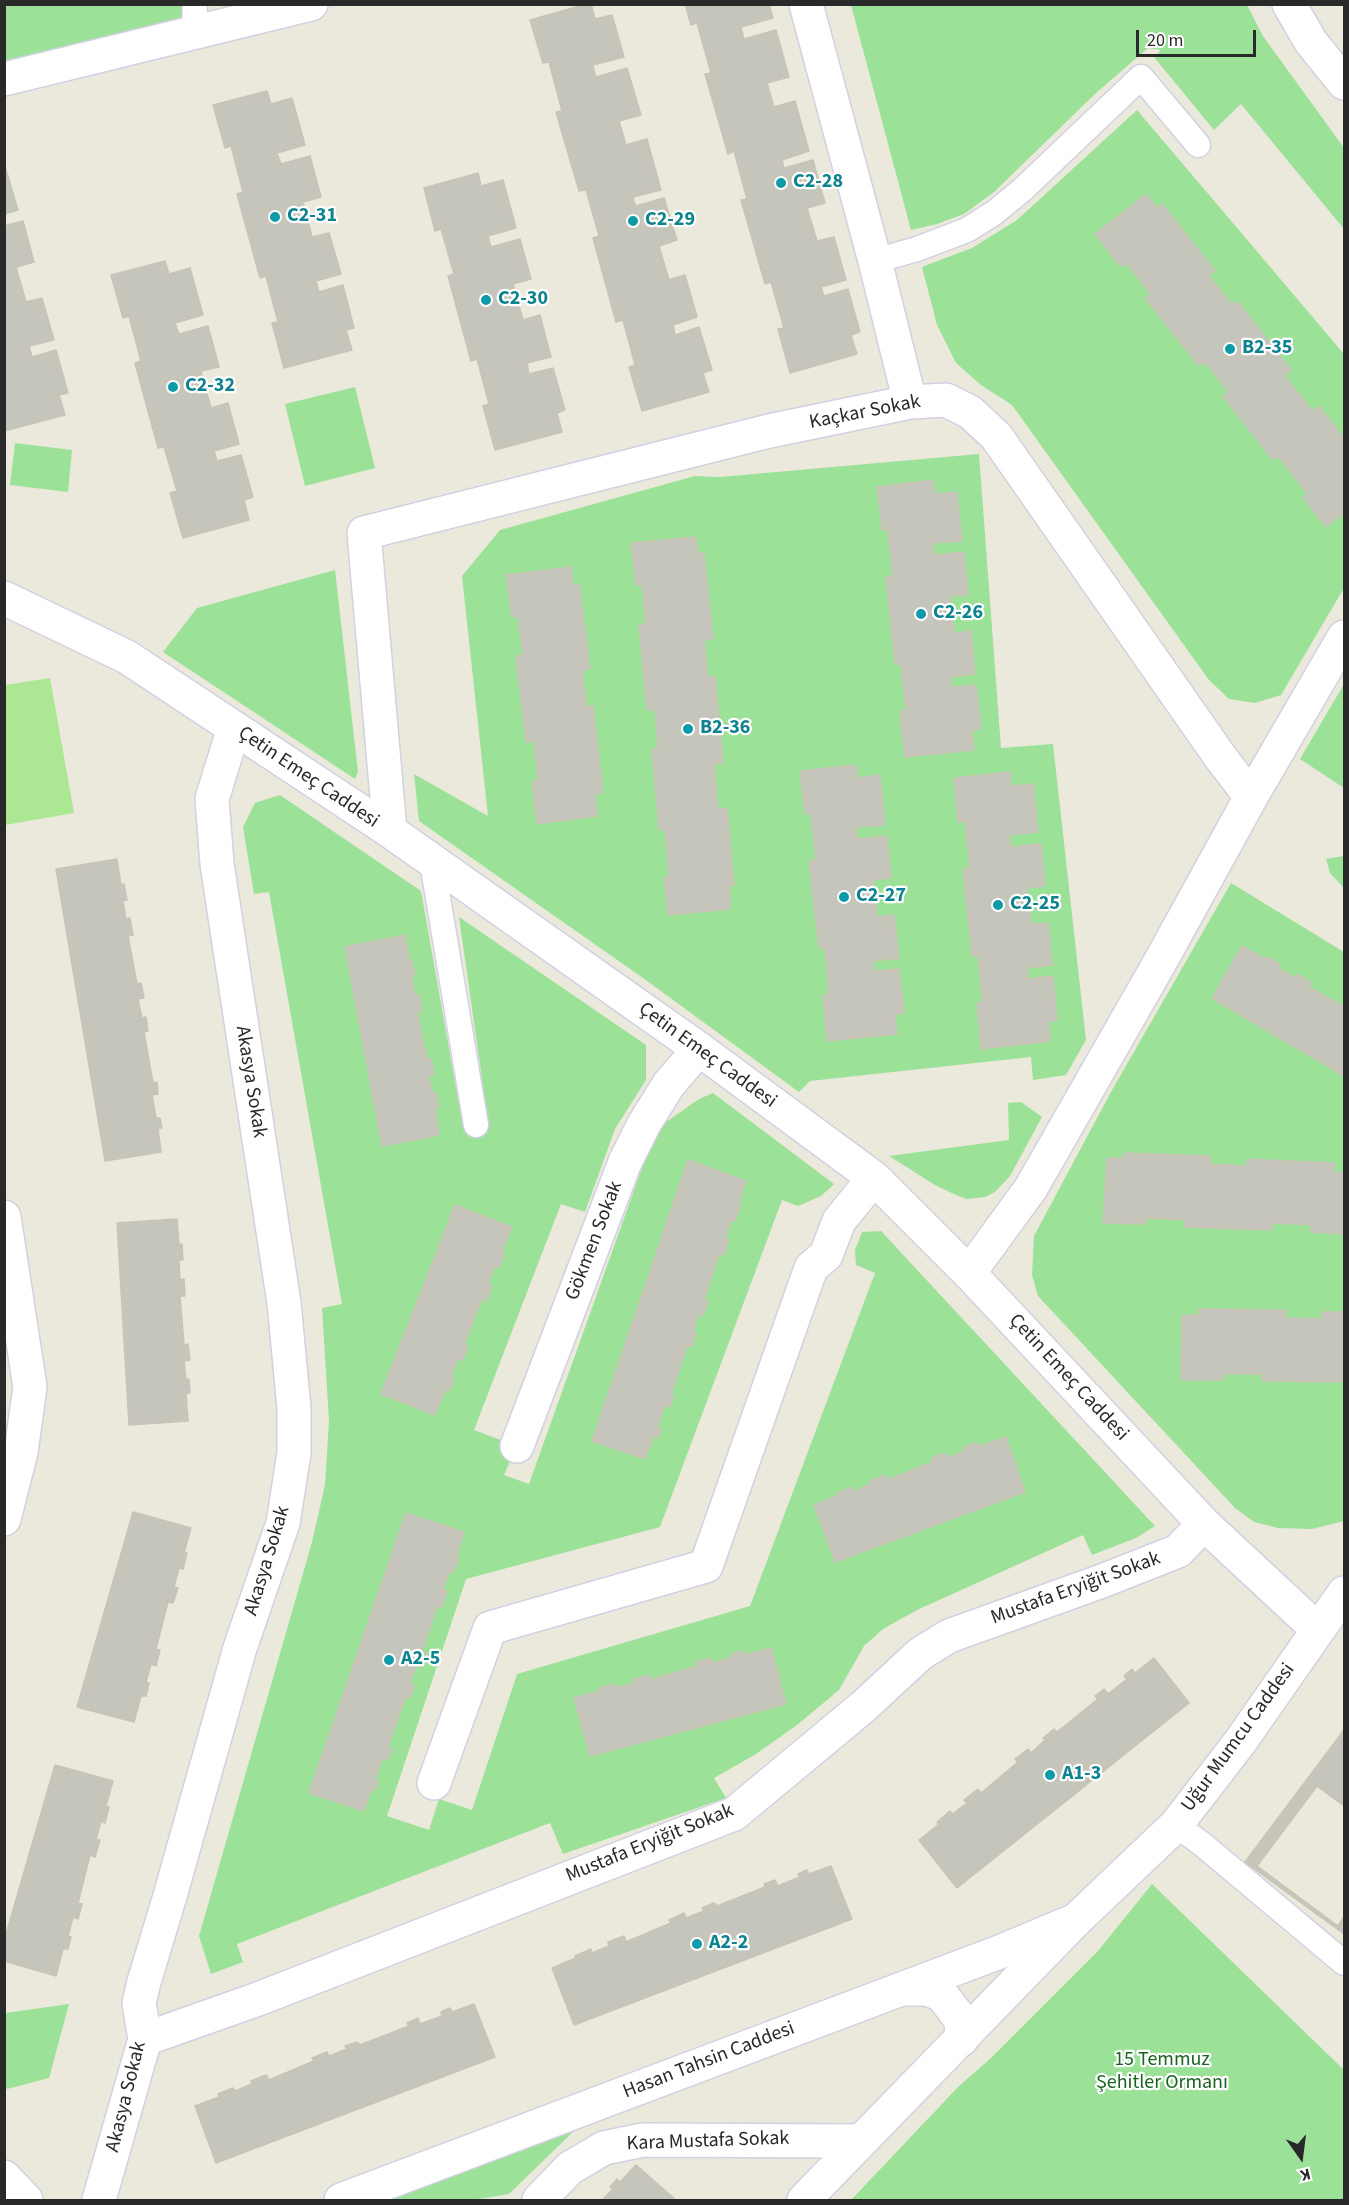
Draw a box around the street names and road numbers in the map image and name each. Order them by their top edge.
street label: Kaçkar Sokak [807,390,923,436]
street label: Çetin Emeç Caddesi [233,722,383,834]
street label: Çetin Emeç Caddesi [633,998,781,1114]
street label: Akasya Sokak [229,1024,271,1140]
street label: Gökmen Sokak [561,1178,629,1304]
street label: Çetin Emeç Caddesi [1003,1310,1133,1446]
street label: Akasya Sokak [240,1503,296,1619]
street label: Mustafa Eryiğit Sokak [988,1547,1164,1631]
street label: Uğur Mumcu Caddesi [1177,1659,1301,1817]
street label: Mustafa Eryiğit Sokak [563,1799,737,1889]
street label: Hasan Tahsin Caddesi [620,2017,798,2105]
street label: Akasya Sokak [102,2039,152,2155]
street label: Kara Mustafa Sokak [626,2127,790,2157]

